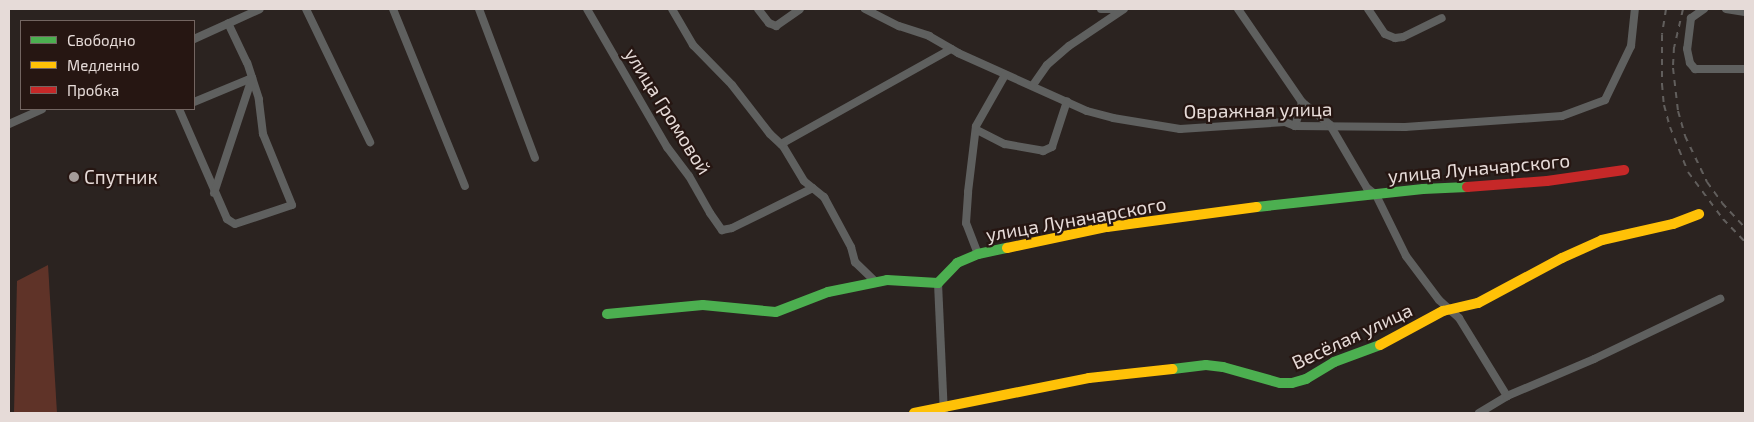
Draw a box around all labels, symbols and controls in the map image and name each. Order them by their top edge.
legend [20,20,195,110]
text: Свободно [67,31,136,49]
street label: улица Громовой [620,44,716,178]
text: Медленно [67,56,140,74]
text: Пробка [67,81,119,99]
street label: Овражная улица [1183,97,1333,123]
street label: улица Луначарского [1387,149,1571,187]
place label: Спутник [84,166,158,188]
marker: Спутник [68,171,80,183]
street label: улица Луначарского [984,192,1168,246]
street label: Весёлая улица [1288,298,1416,374]

